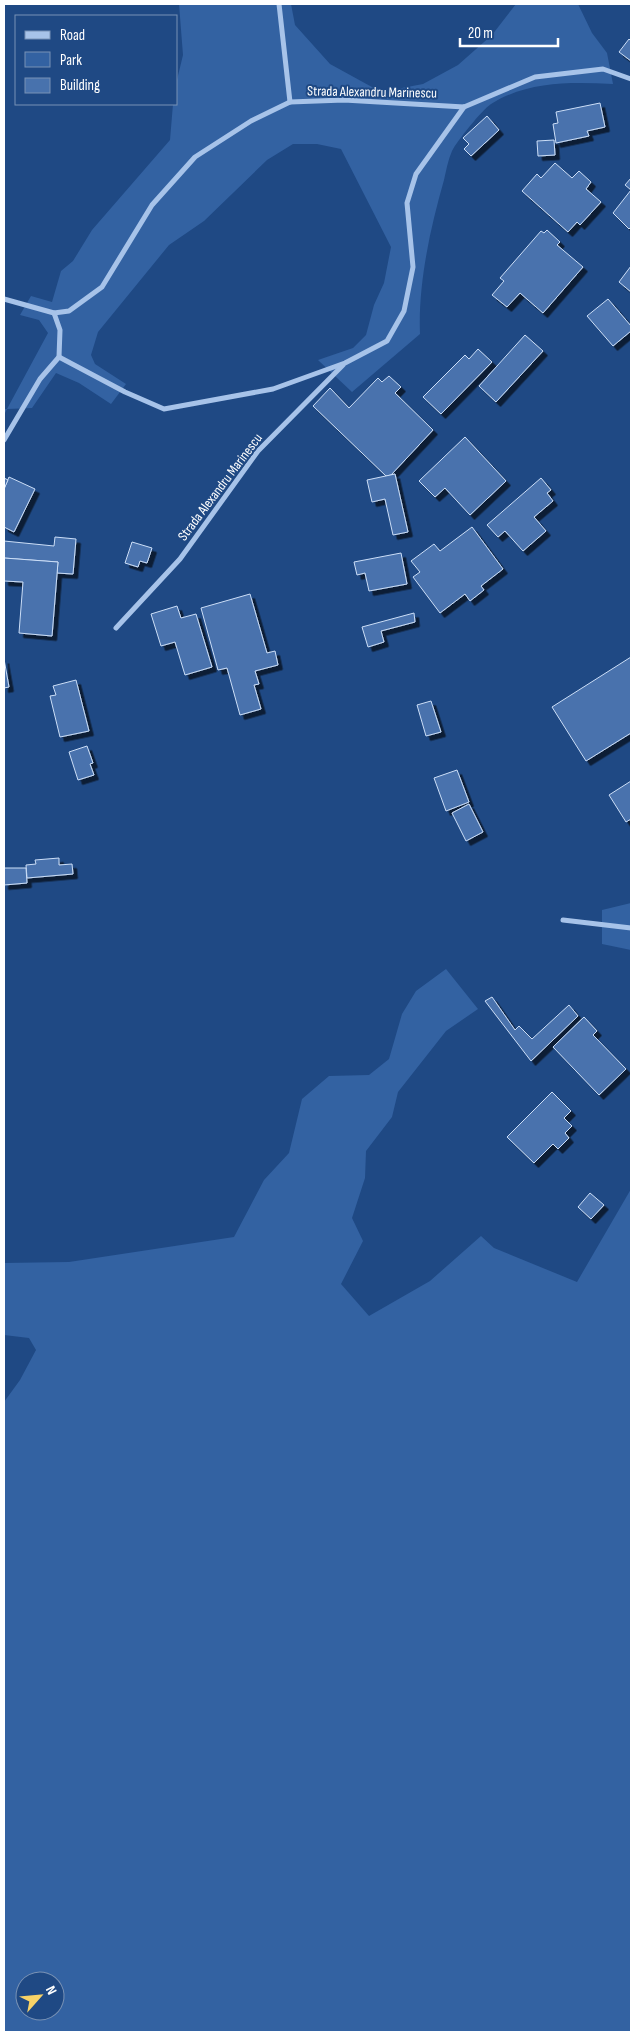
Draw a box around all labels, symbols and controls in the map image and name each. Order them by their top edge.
legend [15,15,178,105]
scale bar [460,15,558,47]
text: 20 m [468,24,493,43]
text: Road [60,26,85,45]
text: Park [60,51,82,70]
text: Building [60,76,100,95]
street label: Strada Alexandru Marinescu [307,82,437,102]
street label: Strada Alexandru Marinescu [174,430,266,544]
north arrow [15,1971,65,2021]
text: N [42,1983,60,1998]

